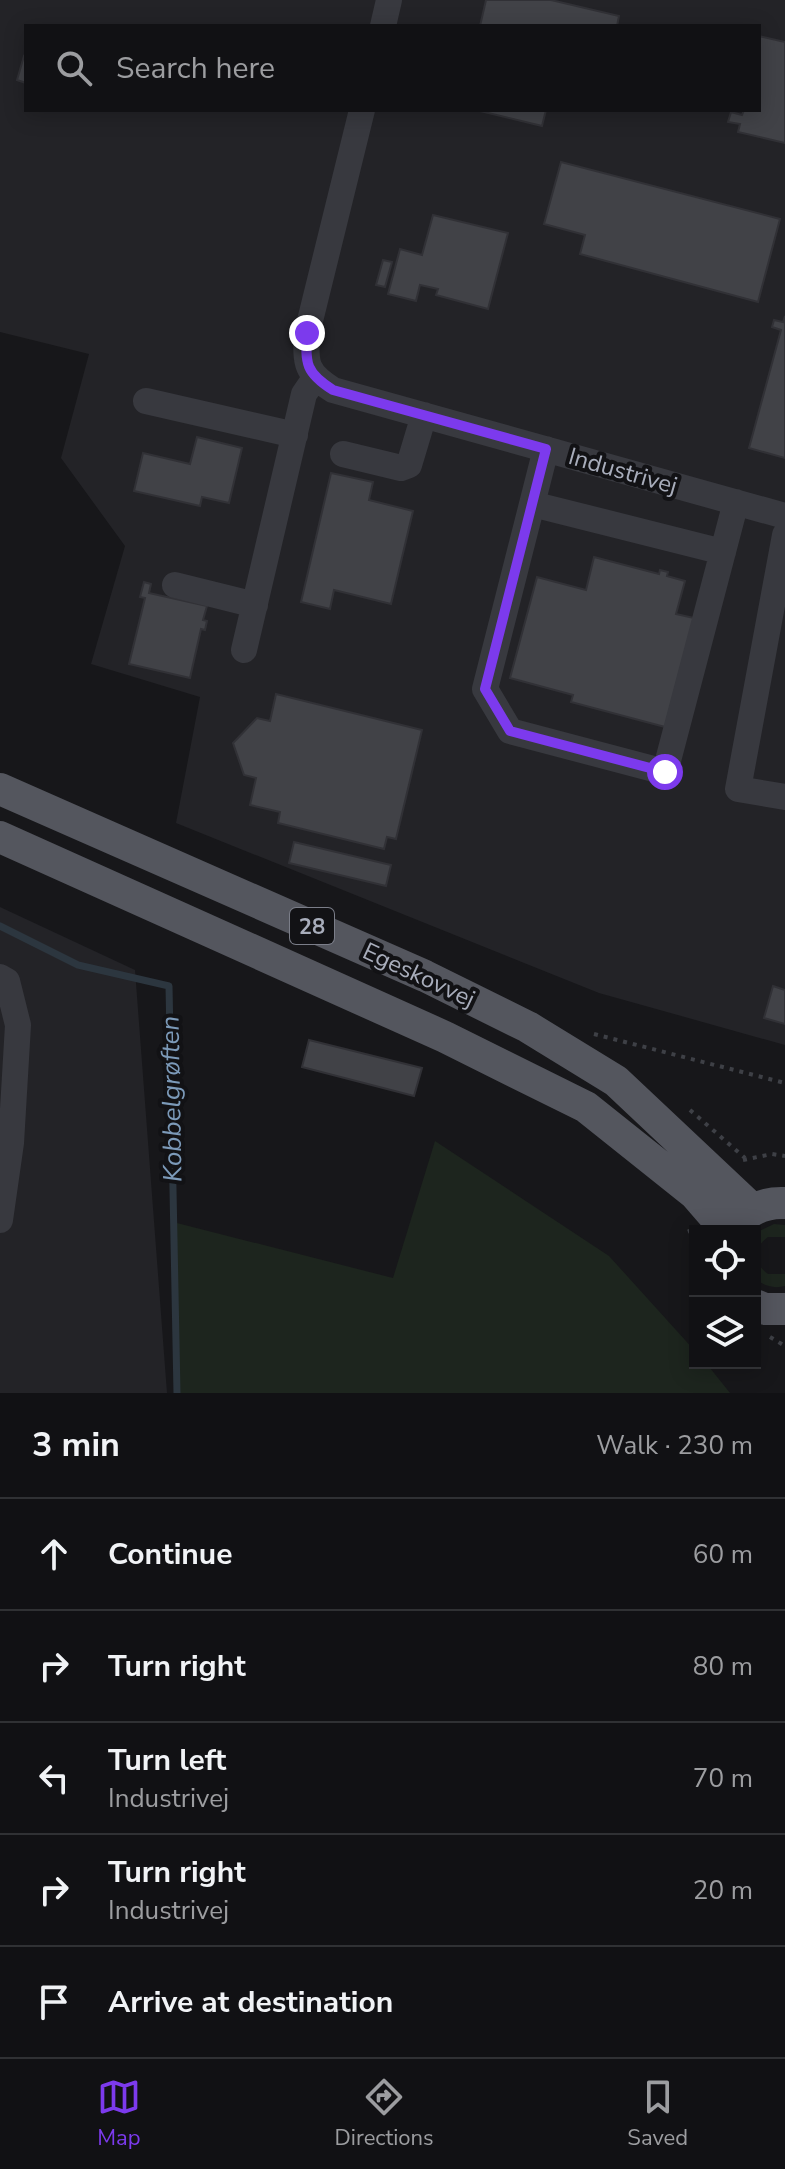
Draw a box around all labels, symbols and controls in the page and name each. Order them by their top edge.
search box [24,24,761,112]
icon: search [52,46,96,90]
text: Search here [116,48,275,89]
route end [289,315,325,351]
street label: Industrivej [565,440,681,502]
route start [647,754,683,790]
road number: 28 [290,908,334,944]
street label: Egeskovvej [358,935,480,1015]
water label: Kobbelgrøften [153,1015,190,1183]
map controls [689,1225,761,1369]
button: locate [689,1225,761,1297]
button: layers [689,1297,761,1369]
text: 3 min [32,1422,120,1468]
text: Walk · 230 m [596,1428,753,1463]
icon: ahead [32,1532,76,1576]
text: Continue [108,1534,233,1575]
text: 60 m [693,1537,753,1572]
icon: right [32,1644,76,1688]
text: Turn right [108,1646,246,1687]
text: 80 m [693,1649,753,1684]
text: Turn left [108,1740,226,1781]
icon: left [32,1756,76,1800]
text: 70 m [693,1761,753,1796]
text: Industrivej [108,1781,229,1816]
text: Turn right [108,1852,246,1893]
icon: right [32,1868,76,1912]
text: 20 m [693,1873,753,1908]
text: Industrivej [108,1893,229,1928]
icon: arrive [32,1980,76,2024]
text: Arrive at destination [108,1982,393,2023]
tab: Map [97,2075,141,2153]
tab: Directions [335,2075,434,2153]
tab: Saved [627,2075,688,2153]

